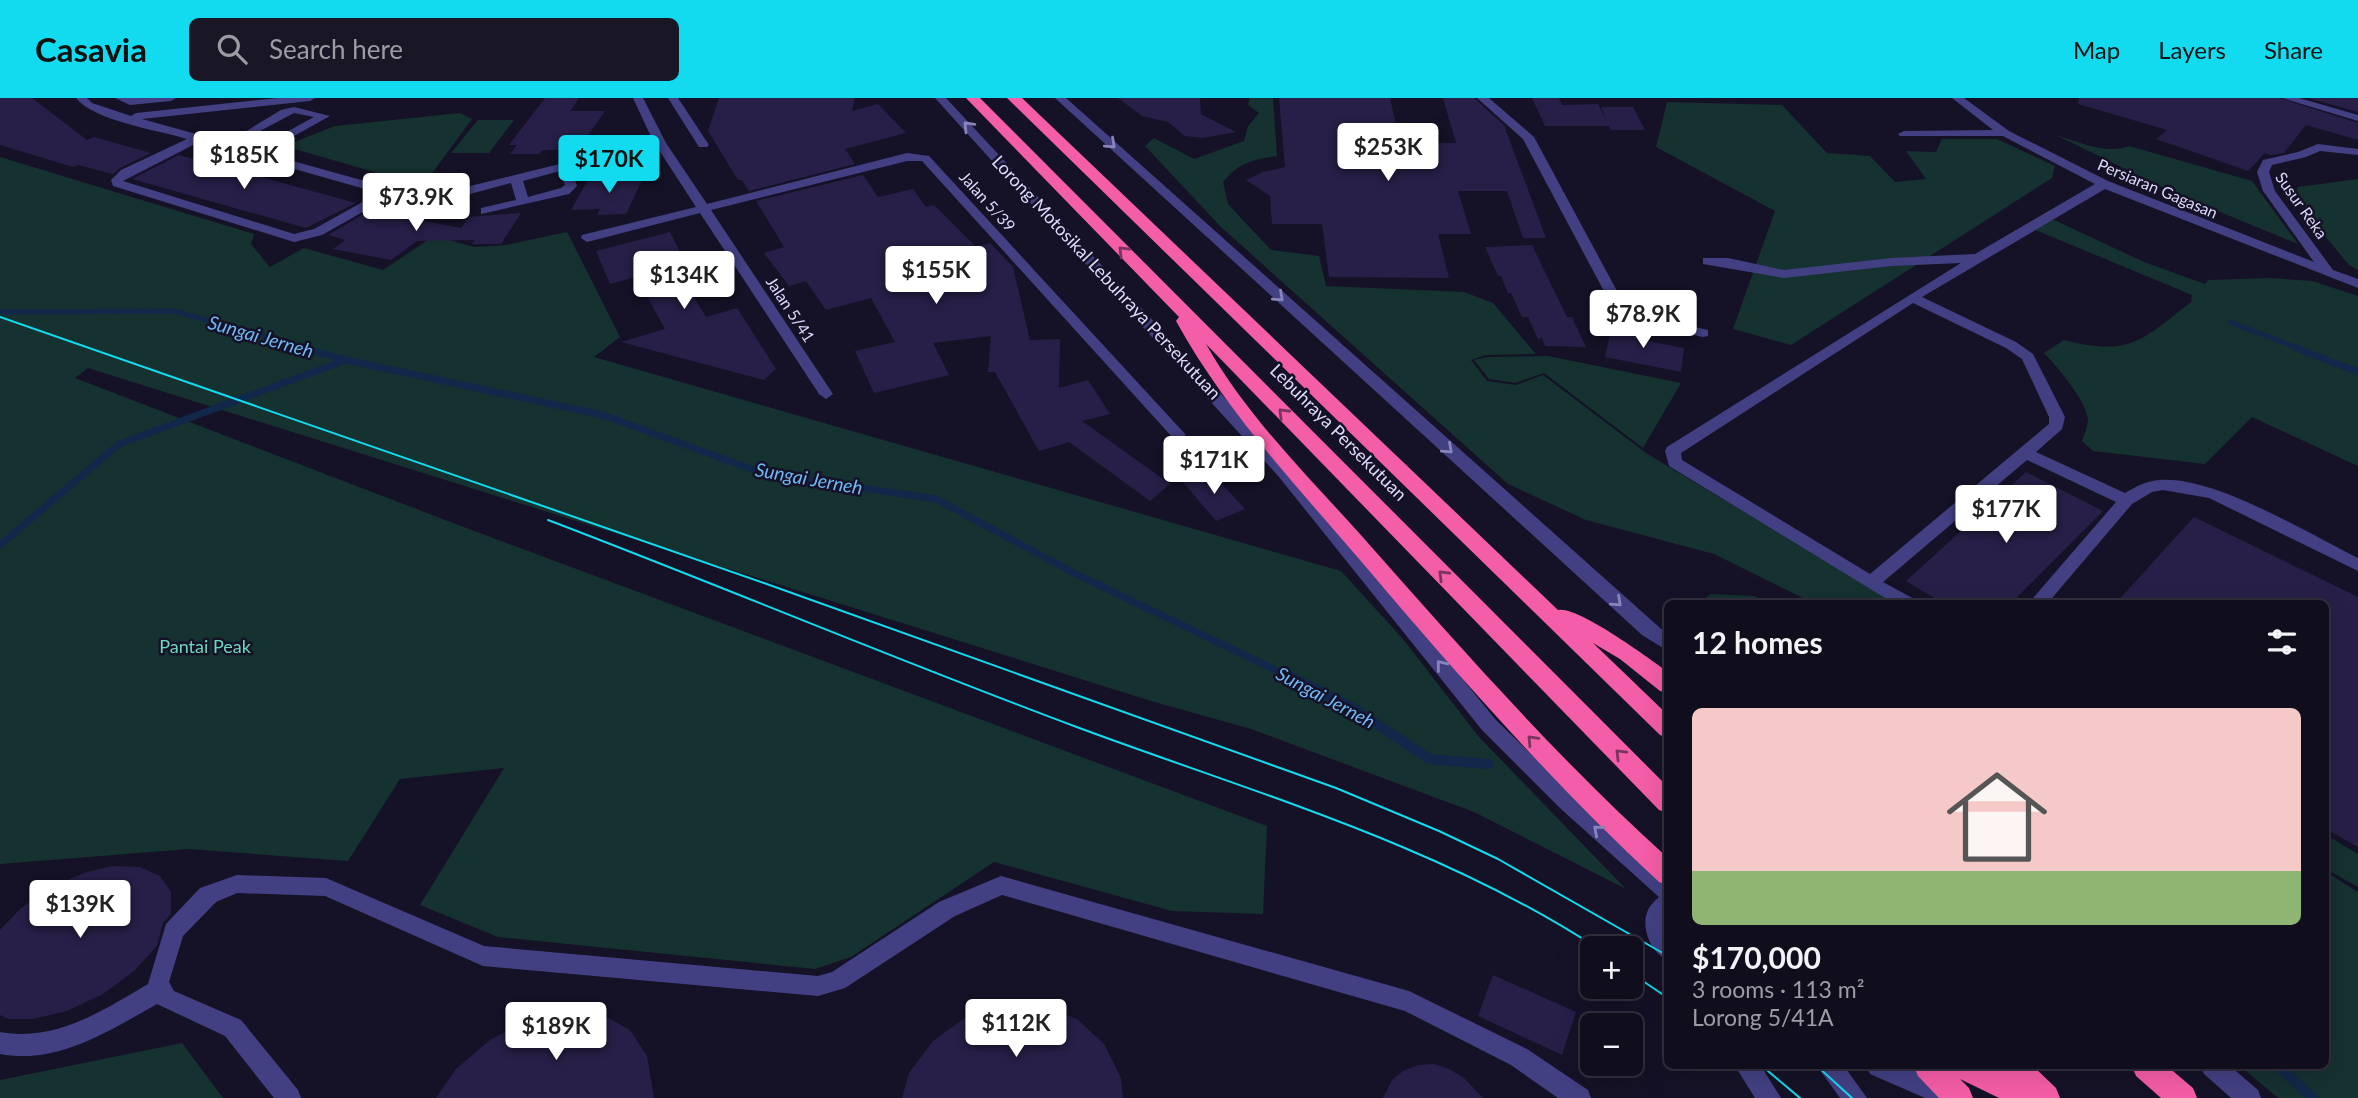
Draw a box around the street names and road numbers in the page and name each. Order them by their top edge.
street label: Lorong Motosikal Lebuhraya Persekutuan [988,150,1226,404]
street label: Persiaran Gagasan [2095,154,2221,222]
street label: Jalan 5/39 [956,167,1020,235]
street label: Susur Reka [2272,168,2332,242]
street label: Jalan 5/41 [763,273,819,345]
street label: Lebuhraya Persekutuan [1266,359,1412,505]

